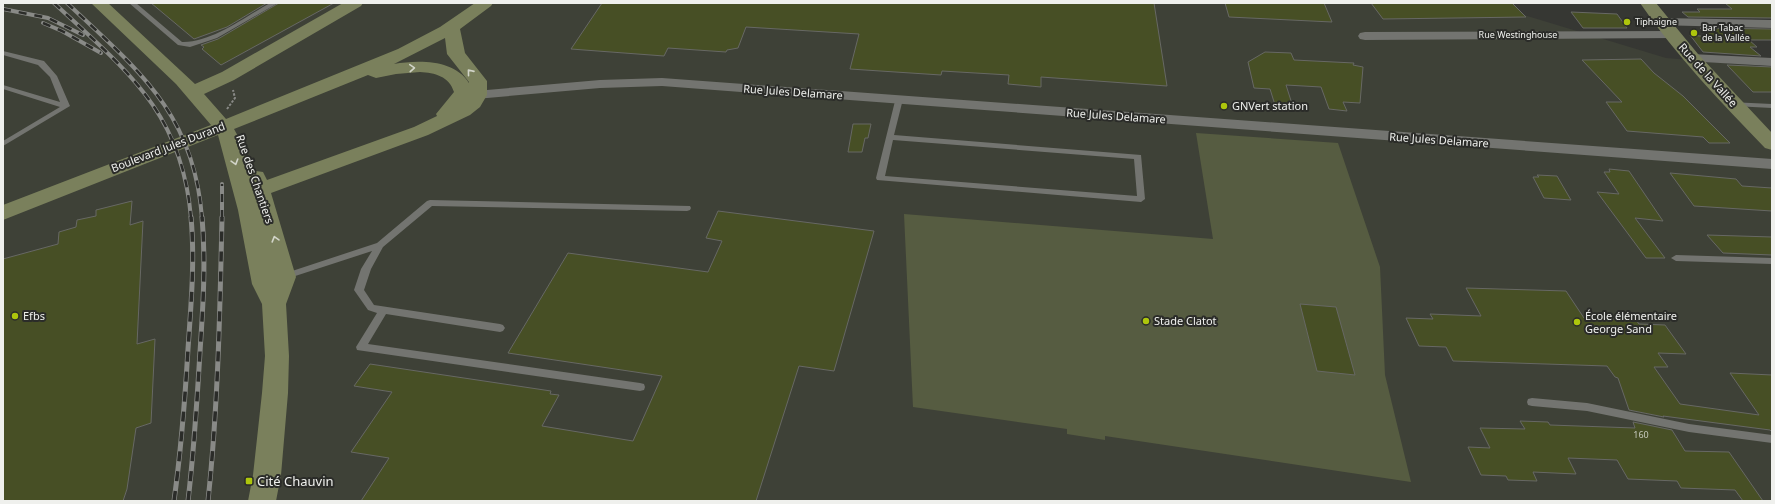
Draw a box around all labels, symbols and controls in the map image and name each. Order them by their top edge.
place label: Tiphaigne [1635,15,1677,28]
marker: Tiphaigne [1622,17,1632,27]
place label: Bar Tabac de la Vallée [1702,21,1750,44]
street label: Rue Westinghouse [1479,28,1557,41]
marker: Bar Tabac de la Vallée [1689,28,1699,38]
street label: Rue de la Vallée [1676,40,1741,110]
one-way arrow [409,63,415,72]
one-way arrow [468,69,475,76]
street label: Rue Jules Delamare [743,81,843,102]
place label: GNVert station [1232,98,1308,113]
marker: GNVert station [1219,101,1229,111]
street label: Rue Jules Delamare [1066,105,1166,126]
street label: Boulevard Jules Durand [109,118,227,175]
street label: Rue Jules Delamare [1389,129,1489,150]
street label: Rue des Chantiers [233,132,278,225]
one-way arrow [230,158,239,165]
one-way arrow [271,236,280,243]
place label: Efbs [23,308,45,323]
place label: École élémentaire George Sand [1585,308,1677,336]
marker: Efbs [10,311,20,321]
place label: Stade Clatot [1154,313,1217,328]
marker: Stade Clatot [1141,316,1151,326]
marker: École élémentaire George Sand [1572,317,1582,327]
house number: 160 [1633,428,1649,441]
place label: Cité Chauvin [257,472,334,490]
marker: Cité Chauvin [244,476,254,486]

